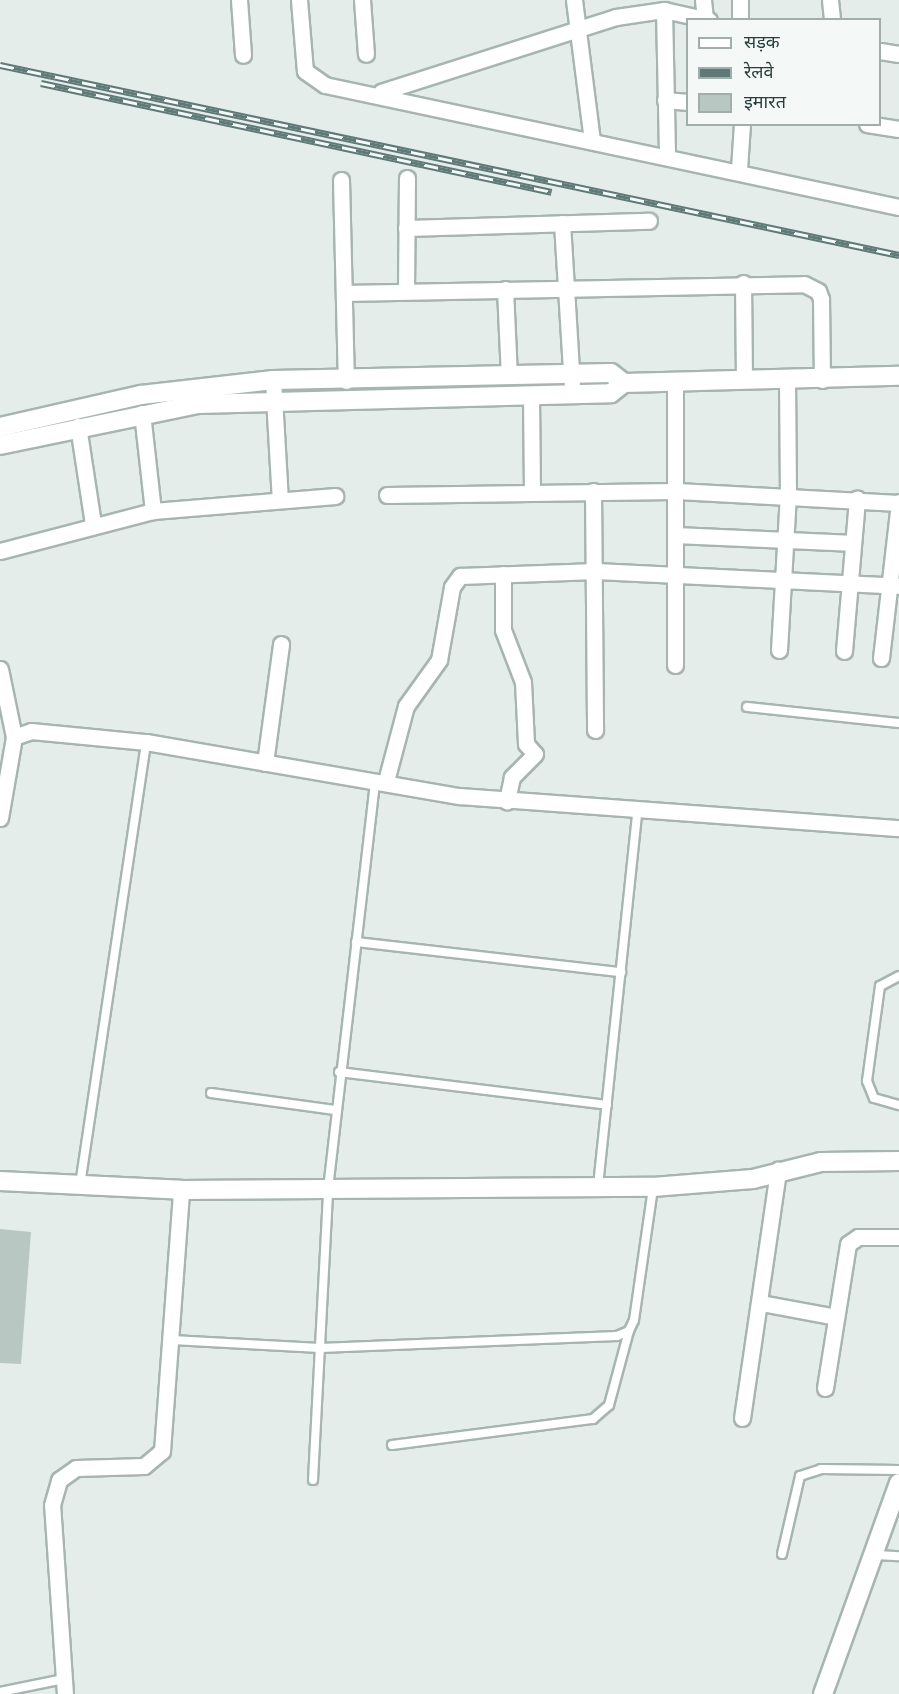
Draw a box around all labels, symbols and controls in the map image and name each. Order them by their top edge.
legend [686,18,881,126]
text: सड़क [744,34,780,52]
text: रेलवे [744,64,774,82]
text: इमारत [744,94,786,112]

